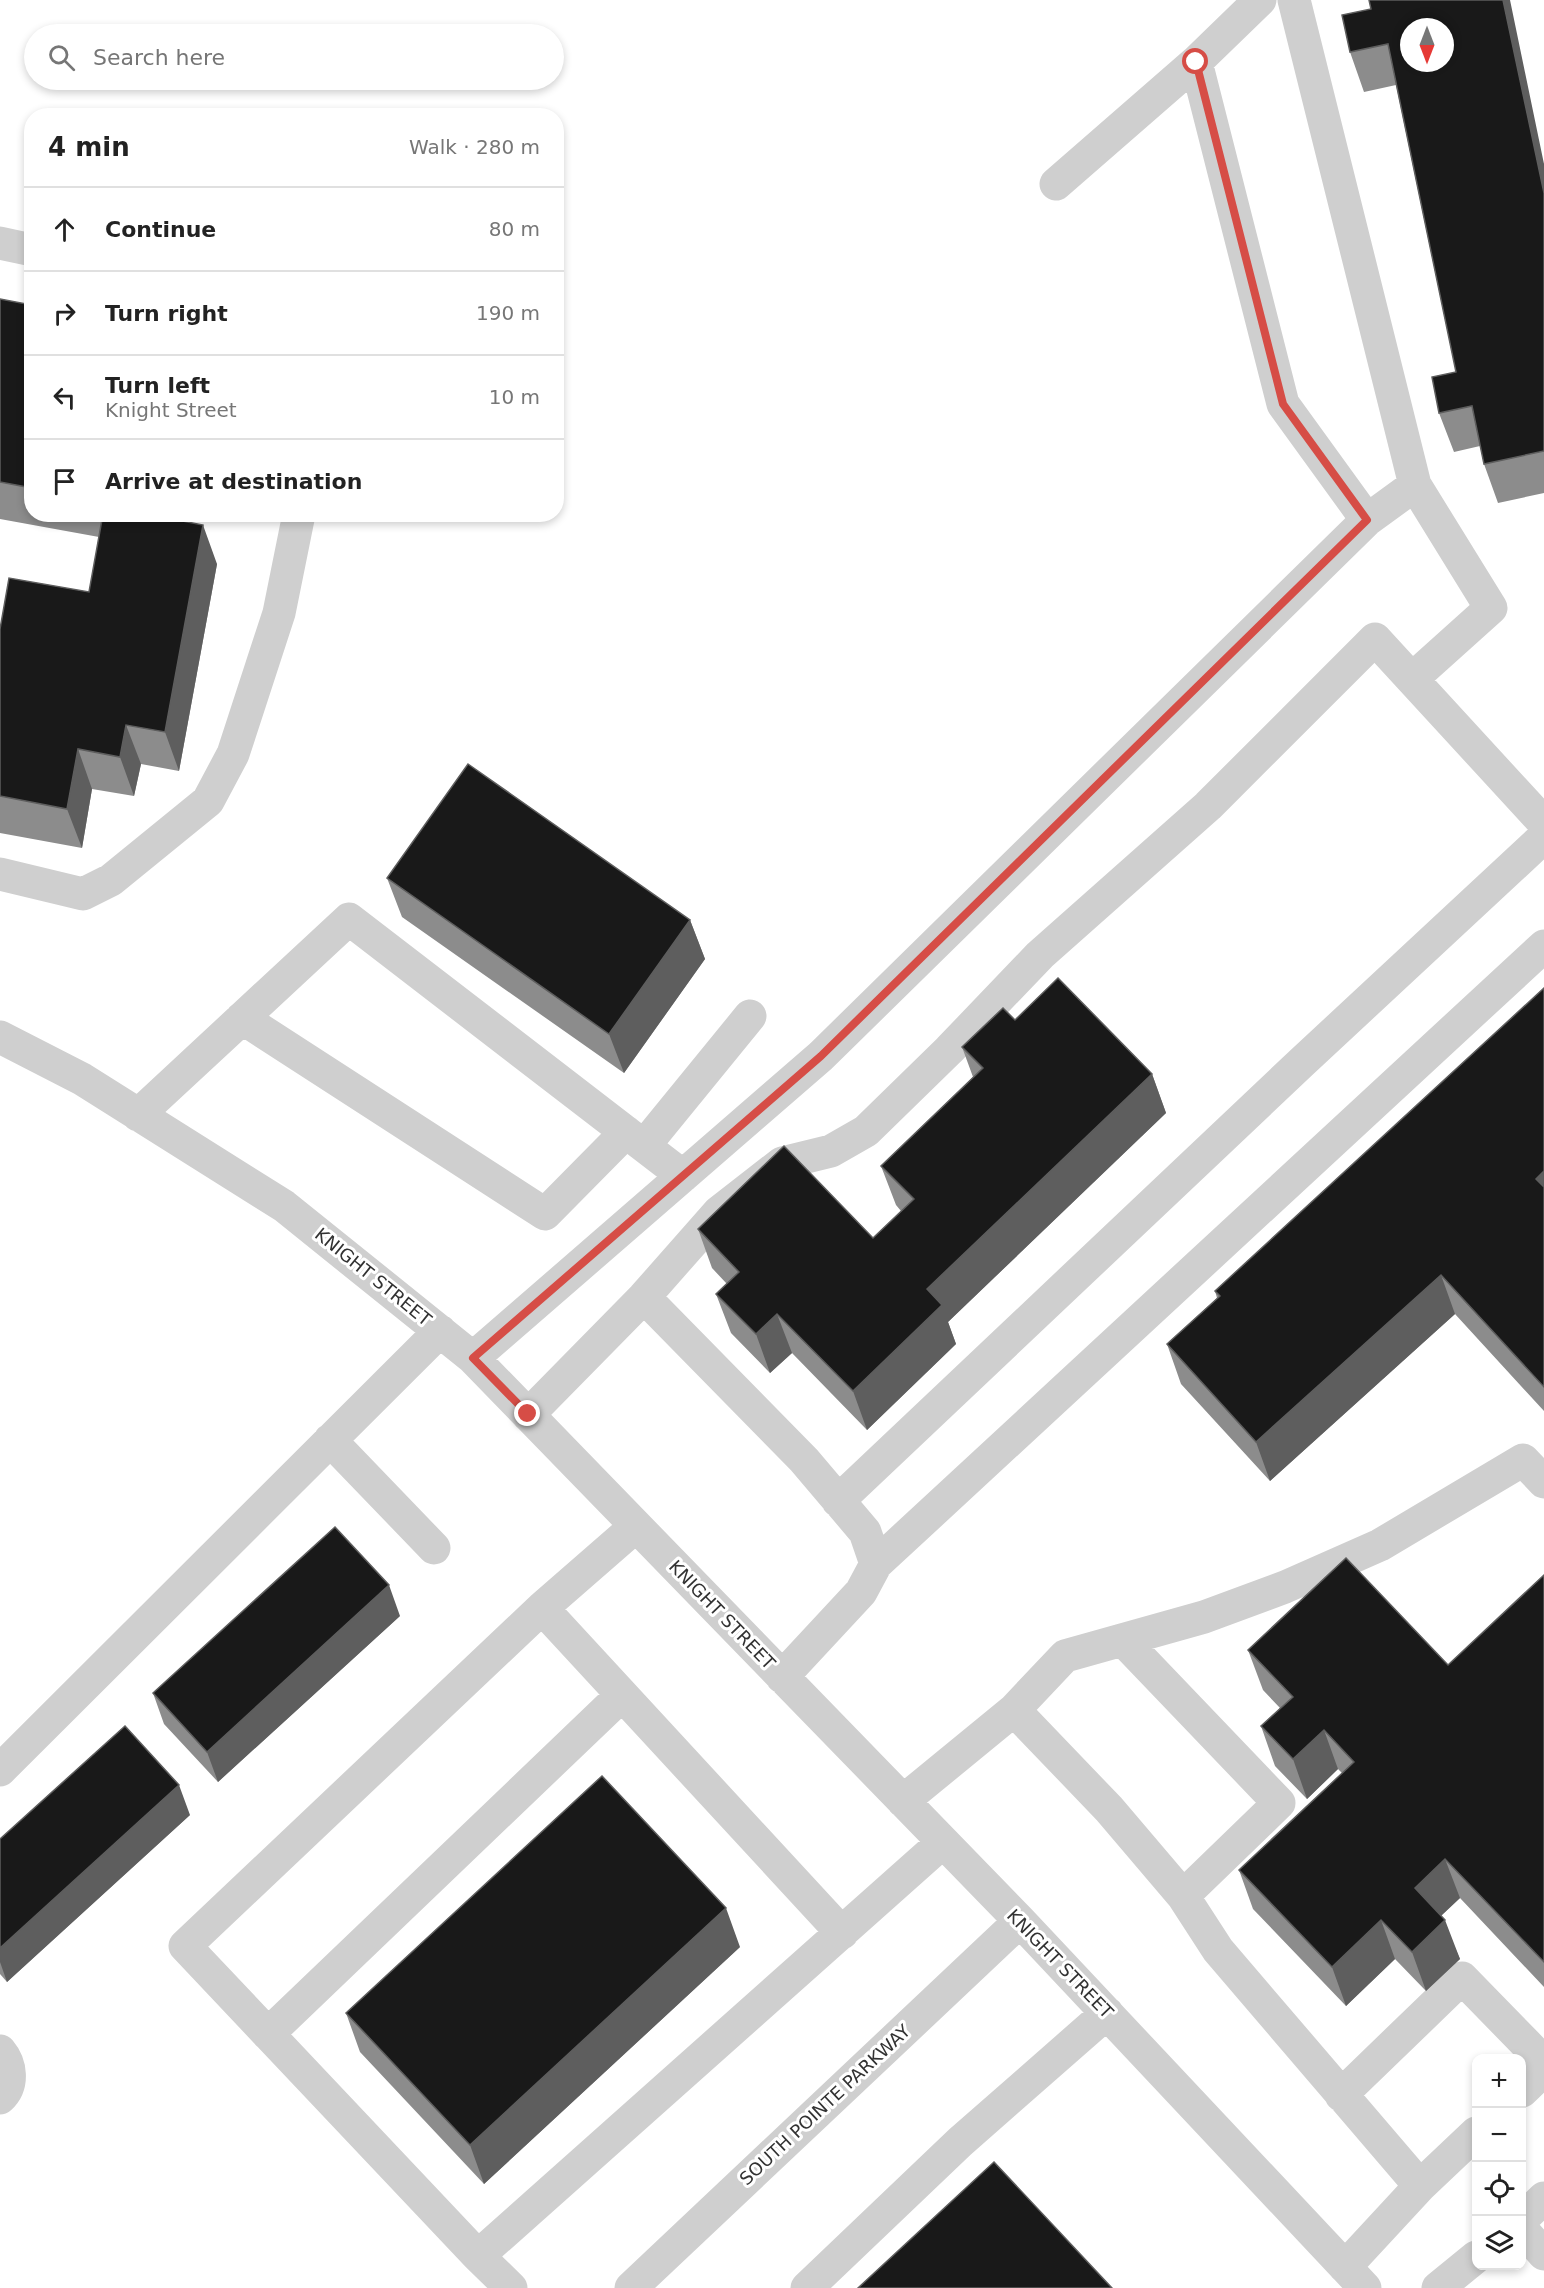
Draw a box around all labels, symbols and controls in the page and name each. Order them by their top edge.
north arrow [1400,18,1454,72]
search box [24,24,564,90]
icon: search [45,41,78,74]
text: Search here [93,45,225,70]
route start [1182,48,1208,74]
text: 4 min [48,132,130,162]
text: Walk · 280 m [409,135,540,159]
icon: ahead [48,213,81,246]
text: Continue [105,217,216,242]
text: 80 m [489,217,540,241]
icon: right [48,297,81,330]
text: Turn right [105,301,228,326]
text: 190 m [476,301,540,325]
text: Turn left [105,373,210,398]
icon: left [48,381,81,414]
text: 10 m [489,385,540,409]
text: Knight Street [105,398,237,422]
icon: arrive [48,465,81,498]
text: Arrive at destination [105,469,362,494]
street label: KNIGHT STREET [311,1223,436,1331]
route end [514,1400,540,1426]
street label: KNIGHT STREET [665,1556,780,1674]
street label: KNIGHT STREET [1003,1905,1118,2023]
street label: SOUTH POINTE PARKWAY [735,2019,915,2189]
map controls [1472,2054,1526,2270]
button: + [1472,2054,1526,2108]
button: − [1472,2108,1526,2162]
button: locate [1472,2162,1526,2216]
button: layers [1472,2216,1526,2270]

